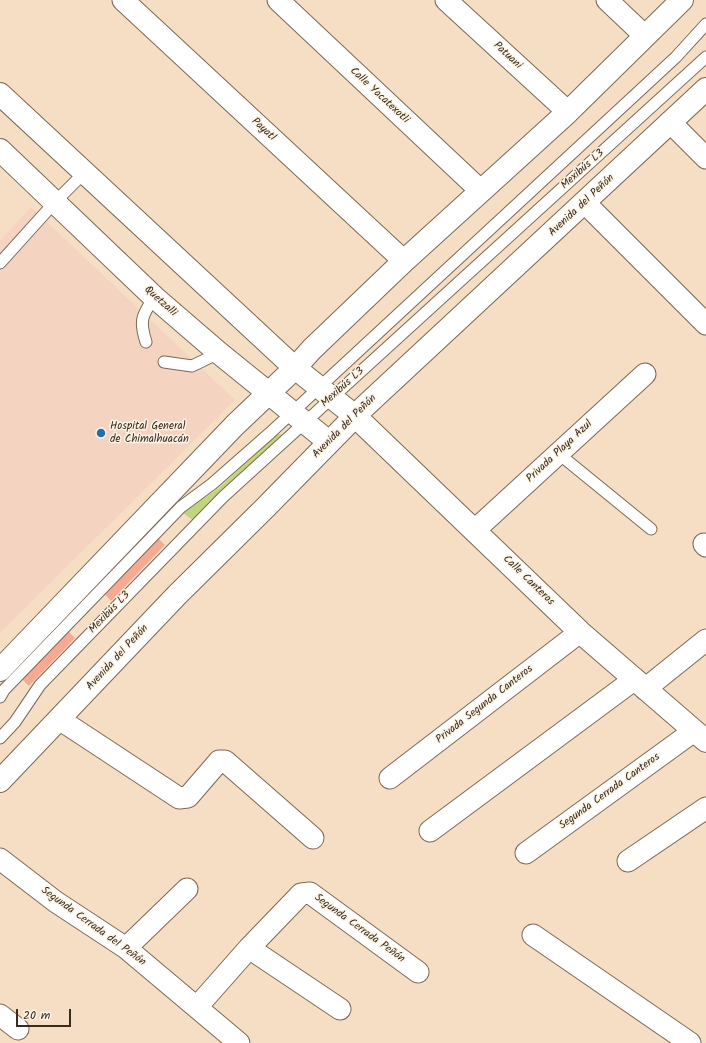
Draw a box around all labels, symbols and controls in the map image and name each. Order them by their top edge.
street label: Patuani [490,39,524,73]
street label: Calle Yacatexotli [347,65,411,127]
street label: Payatl [248,115,278,145]
street label: Mexibús L3 [559,147,607,193]
street label: Avenida del Peñón [546,172,618,240]
street label: Quetzalli [141,284,179,320]
street label: Mexibús L3 [319,365,367,411]
street label: Avenida del Peñón [310,392,380,462]
street label: Privada Playa Azul [524,418,596,486]
place label: Hospital General de Chimalhuacán [110,420,189,446]
marker: Hospital General de Chimalhuacán [95,427,107,439]
street label: Calle Canteros [499,553,557,609]
street label: Mexibús L3 [87,589,133,637]
street label: Avenida del Peñón [84,622,152,694]
street label: Privada Segunda Canteros [434,663,536,747]
street label: Segunda Cerrada Canteros [557,751,663,833]
street label: Segunda Cerrada del Peñón [38,885,148,969]
street label: Segunda Cerrada Peñón [311,892,407,966]
scale bar [18,1001,73,1027]
text: 20 m [23,1006,50,1025]

